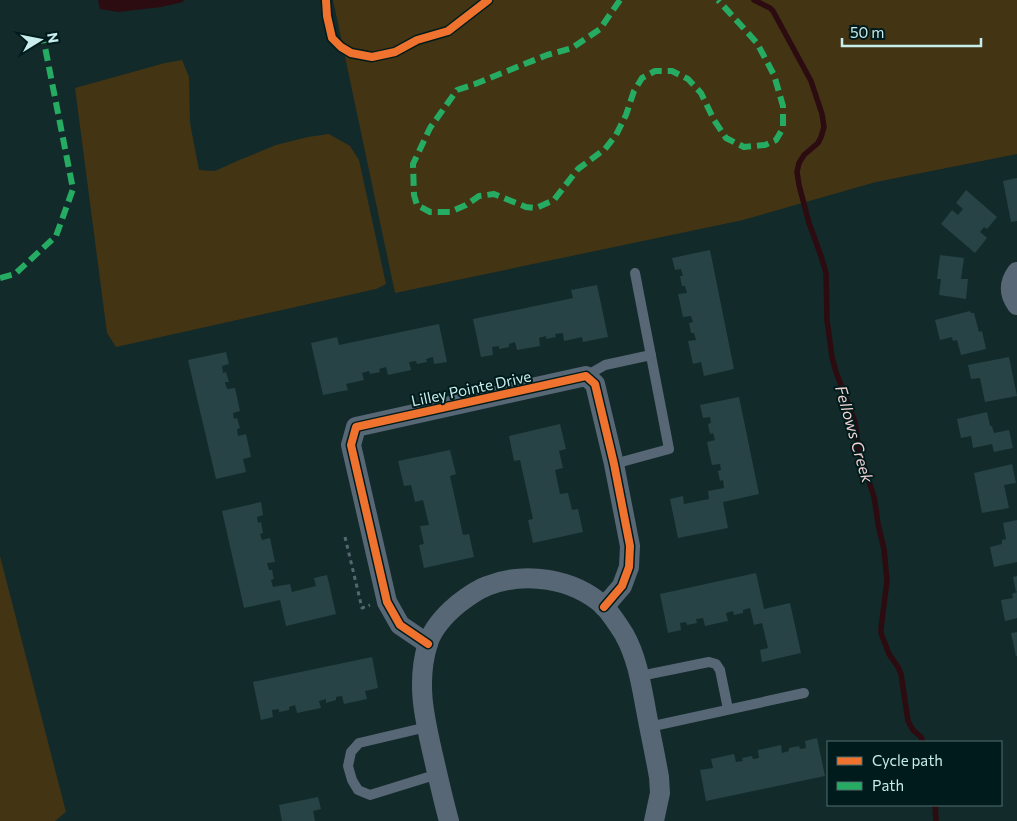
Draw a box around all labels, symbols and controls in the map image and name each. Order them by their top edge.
north arrow [15,15,65,65]
scale bar [842,15,981,47]
text: 50 m [850,23,884,41]
text: N [44,31,63,44]
street label: Lilley Pointe Drive [409,366,533,409]
water label: Fellows Creek [832,383,878,485]
legend [827,741,1002,806]
text: Cycle path [872,751,943,769]
text: Path [872,776,904,794]

